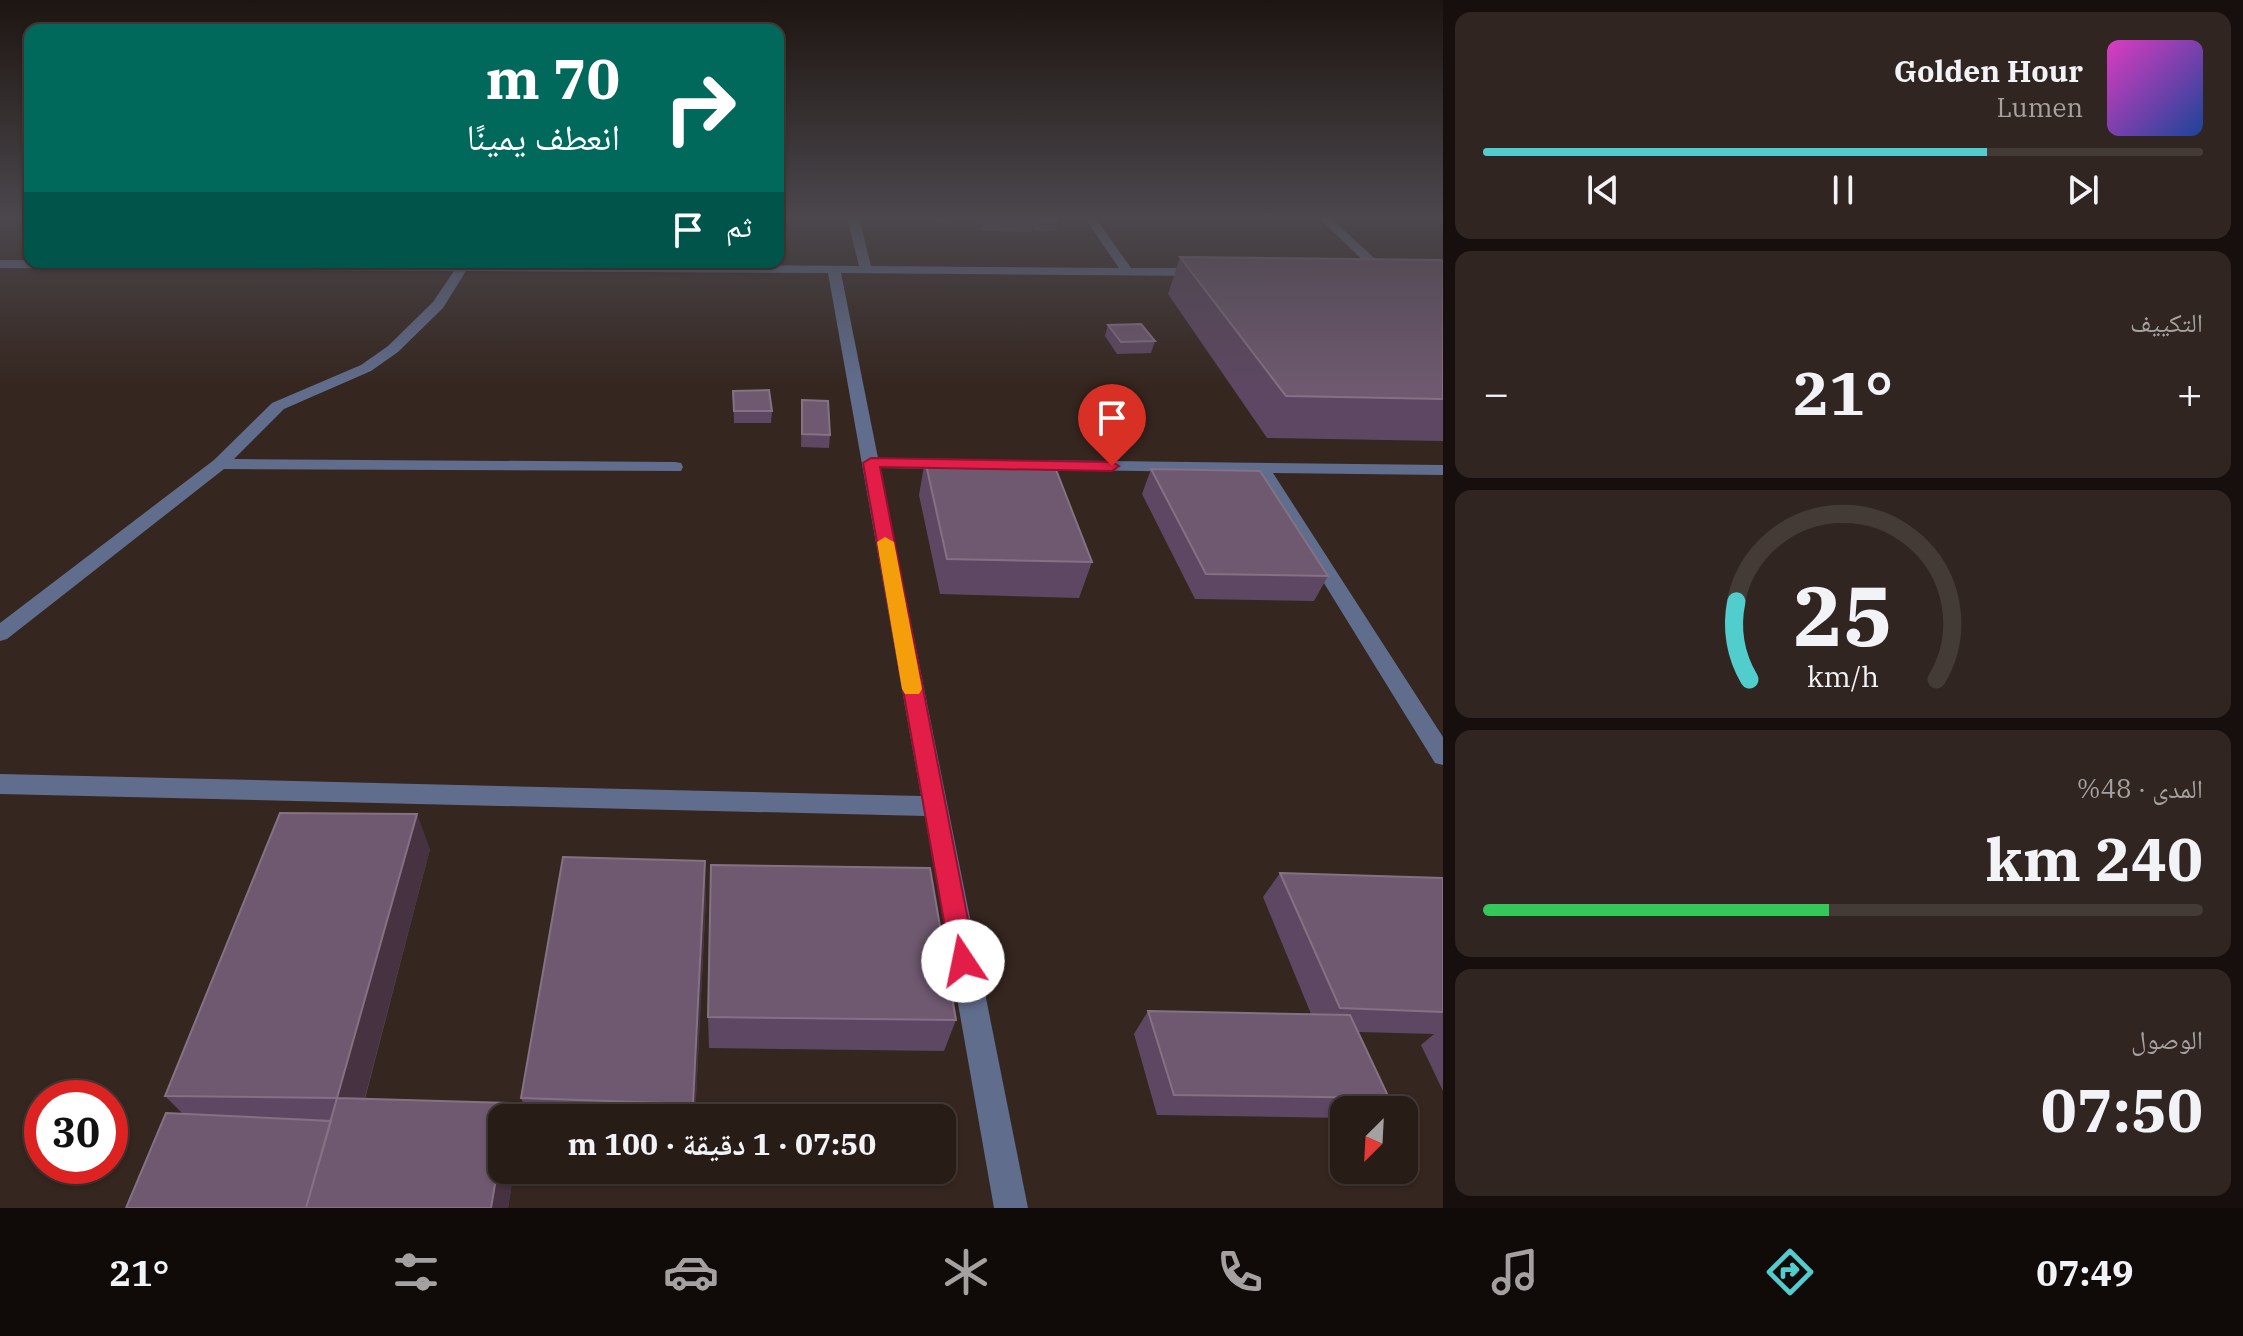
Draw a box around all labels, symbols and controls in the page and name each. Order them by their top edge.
text: 70 m [485,42,620,114]
text: Golden Hour [1894,51,2083,90]
icon: right [648,56,752,160]
text: Lumen [1996,90,2083,124]
text: انعطف يمينًا [466,113,620,160]
icon: previous [1581,168,1625,212]
icon: pause [1821,168,1865,212]
icon: next [2061,168,2105,212]
text: ثم [726,206,752,245]
icon: arrive [666,208,710,252]
text: التكييف [2130,305,2203,339]
text: 21° [1793,353,1893,432]
text: − [1483,364,1509,421]
text: + [2177,364,2203,421]
pin [1078,384,1146,466]
icon: arrive [1090,396,1134,440]
text: 25 [1793,561,1893,669]
text: km/h [1807,658,1879,695]
text: المدى · 48% [2077,771,2203,805]
text: 240 km [1985,819,2203,898]
position arrow [921,919,1005,1003]
text: الوصول [2131,1022,2203,1056]
text: 07:50 [2041,1070,2203,1149]
speed limit sign: 30 [24,1080,128,1184]
north arrow [1330,1096,1418,1184]
map controls [1330,1096,1418,1184]
text: 07:50 · 1 دقيقة · 100 m [568,1124,876,1163]
icon: filters [388,1244,444,1300]
icon: car [663,1244,719,1300]
icon: climate [938,1244,994,1300]
icon: phone [1212,1244,1268,1300]
icon: music [1487,1244,1543,1300]
icon: directions [1762,1244,1818,1300]
text: 21° [109,1249,170,1296]
text: 07:49 [2036,1249,2134,1296]

